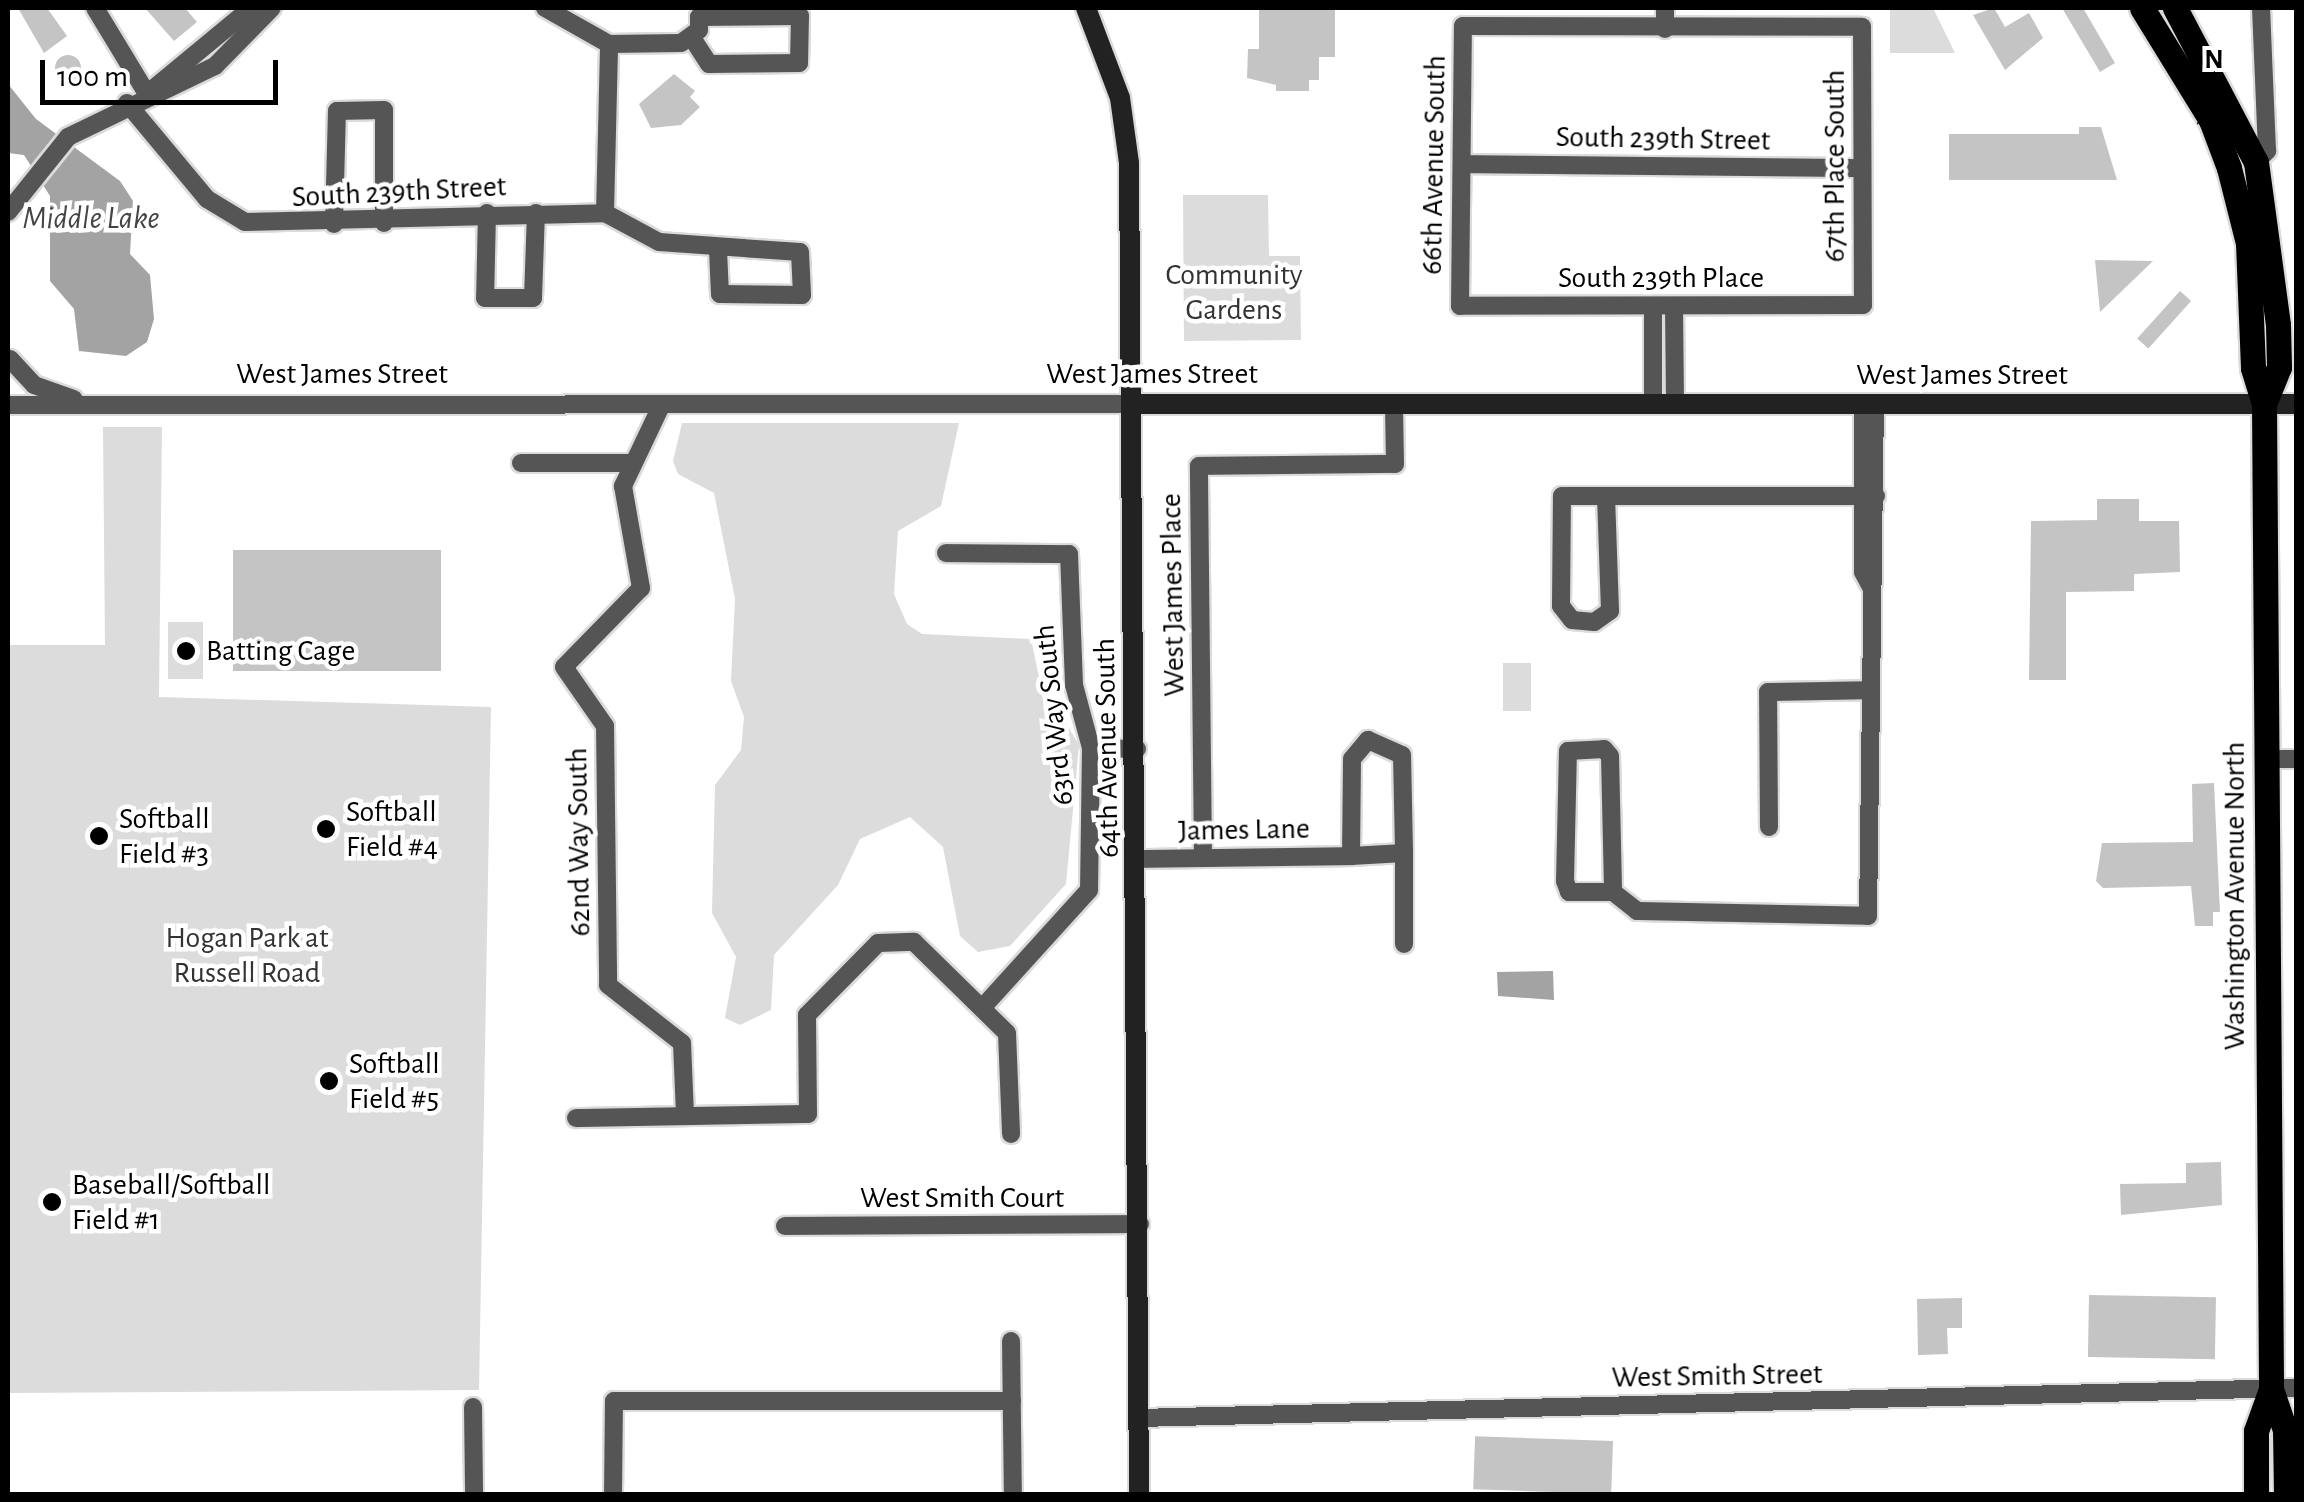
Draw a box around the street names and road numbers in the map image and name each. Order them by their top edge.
street label: 66th Avenue South [1414,55,1454,275]
street label: 67th Place South [1817,70,1853,262]
street label: South 239th Street [1555,119,1771,159]
street label: South 239th Street [291,168,507,216]
street label: South 239th Place [1558,260,1764,296]
street label: West James Street [236,356,448,392]
street label: West James Street [1046,356,1258,392]
street label: West James Street [1856,357,2068,393]
street label: West James Place [1153,493,1193,697]
street label: 63rd Way South [1027,623,1081,807]
street label: 64th Avenue South [1087,638,1127,858]
street label: Washington Avenue North [2217,742,2253,1050]
street label: 62nd Way South [559,747,599,937]
street label: James Lane [1178,811,1310,849]
street label: West Smith Court [860,1180,1064,1216]
street label: West Smith Street [1611,1356,1823,1396]

